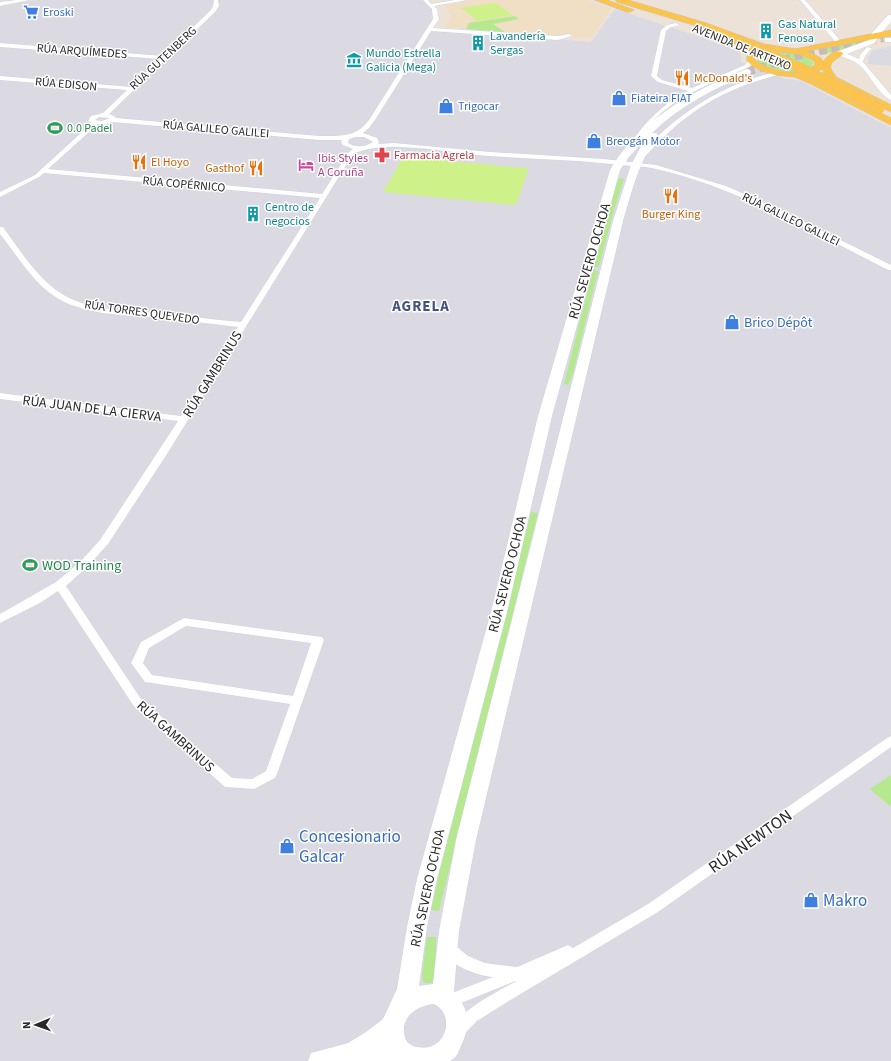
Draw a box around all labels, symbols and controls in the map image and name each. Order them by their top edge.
supermarket icon: Eroski [22,3,40,21]
place label: Eroski [43,4,74,21]
place label: Gas Natural Fenosa [778,16,836,47]
street label: AVENIDA DE ARTEIXO [690,20,794,75]
building icon: Gas Natural Fenosa [757,22,775,40]
street label: RÚA GUTENBERG [126,23,201,94]
place label: Lavandería Sergas [490,28,546,59]
building icon: Lavandería Sergas [469,34,487,52]
street label: RÚA ARQUÍMEDES [36,40,128,63]
place label: Mundo Estrella Galicia (Mega) [366,45,441,76]
museum icon: Mundo Estrella Galicia (Mega) [345,51,363,69]
restaurant icon: McDonald's [673,69,691,87]
place label: McDonald's [694,70,752,87]
street label: RÚA EDISON [34,73,98,96]
shop icon: Fiateira FIAT [610,89,628,107]
place label: Fiateira FIAT [631,90,693,107]
shop icon: Trigocar [437,97,455,115]
place label: Trigocar [458,98,500,115]
street label: RÚA GALILEO GALILEI [162,116,270,143]
sports icon: 0.0 Padel [46,119,64,137]
place label: 0.0 Padel [67,120,112,137]
shop icon: Breogán Motor [585,132,603,150]
place label: Breogán Motor [606,133,681,150]
pharmacy icon: Farmacia Agrela [373,146,391,164]
place label: Farmacia Agrela [394,147,474,164]
place label: Ibis Styles A Coruña [318,150,368,181]
restaurant icon: El Hoyo [130,153,148,171]
place label: El Hoyo [151,154,189,171]
hotel icon: Ibis Styles A Coruña [297,156,315,174]
restaurant icon: Gasthof [247,159,265,177]
place label: Gasthof [205,160,244,177]
street label: RÚA COPÉRNICO [142,172,226,197]
restaurant icon: Burger King [662,187,680,205]
street label: RÚA GALILEO GALILEI [739,188,843,251]
place label: Centro de negocios [265,199,314,230]
street label: RÚA SEVERO OCHOA [564,201,616,322]
building icon: Centro de negocios [244,205,262,223]
place label: Burger King [642,206,700,223]
street label: RÚA TORRES QUEVEDO [83,296,201,329]
district label: AGRELA [391,296,450,317]
shop icon: Brico Dépôt [723,313,741,331]
place label: Brico Dépôt [744,313,813,333]
street label: RÚA GAMBRINUS [178,327,248,422]
street label: RÚA JUAN DE LA CIERVA [21,391,163,427]
street label: RÚA SEVERO OCHOA [484,513,532,635]
sports icon: WOD Training [21,556,39,574]
place label: WOD Training [42,556,121,576]
street label: RÚA GAMBRINUS [132,696,219,777]
street label: RÚA NEWTON [704,804,797,880]
place label: Concesionario Galcar [299,825,401,869]
street label: RÚA SEVERO OCHOA [406,827,450,949]
shop icon: Concesionario Galcar [278,837,296,855]
place label: Makro [823,889,867,913]
shop icon: Makro [802,891,820,909]
north arrow [16,1005,56,1045]
text: N [19,1021,34,1029]

